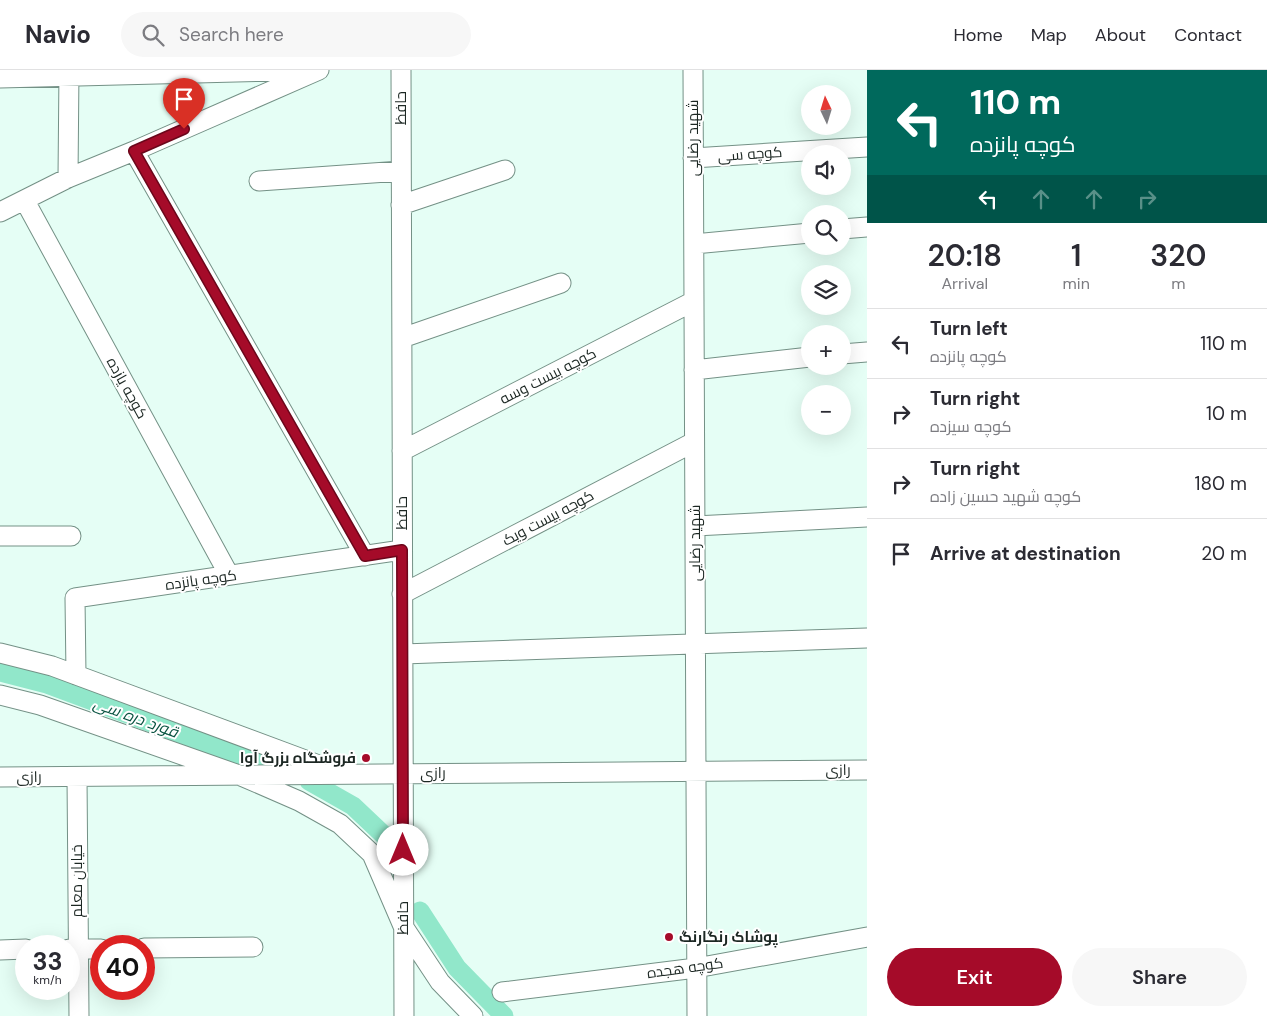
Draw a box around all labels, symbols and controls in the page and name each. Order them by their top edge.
search box [121,12,471,57]
text: Navio [25,19,91,50]
icon: search [139,21,167,49]
text: Search here [179,22,284,47]
text: Home [953,23,1003,47]
text: Map [1031,23,1067,47]
text: About [1095,23,1146,47]
text: Contact [1174,23,1242,47]
pin [163,78,205,129]
text: 110 m [970,79,1061,125]
icon: arrive [170,85,198,113]
north arrow [801,85,851,135]
map controls [801,85,851,435]
icon: left [887,90,952,155]
street label: حافظ [391,91,411,125]
street label: شهید رضایی [683,100,703,176]
text: کوچه پانزده [970,130,1076,159]
street label: کوچه سی [717,142,783,166]
button: sound [801,145,851,195]
icon: left [974,185,1002,213]
icon: ahead [1027,185,1055,213]
icon: ahead [1080,185,1108,213]
icon: right [1133,185,1161,213]
button: search [801,205,851,255]
text: 20:18 [928,236,1002,275]
text: 1 [1071,236,1081,275]
text: 320 [1150,236,1206,275]
button: layers [801,265,851,315]
text: Arrival [941,273,988,294]
text: min [1063,273,1090,294]
text: m [1171,273,1186,294]
text: Turn left [930,316,1008,341]
button: + [801,325,851,375]
icon: left [887,330,915,358]
text: 110 m [1200,331,1247,356]
street label: کوچه بیست وسه [496,343,600,409]
text: کوچه پانزده [930,346,1007,367]
street label: کوچه یازده [102,354,152,422]
button: − [801,385,851,435]
text: Turn right [930,386,1020,411]
icon: right [887,400,915,428]
text: 10 m [1206,401,1247,426]
text: کوچه سیزده [930,416,1011,437]
text: Turn right [930,456,1020,481]
icon: right [887,470,915,498]
text: 180 m [1195,471,1247,496]
street label: کوچه بیست ویک [499,485,597,551]
text: کوچه شهید حسین زاده [930,486,1081,507]
street label: حافظ [392,496,412,530]
street label: شهید رضایی [685,505,705,581]
icon: arrive [887,540,915,568]
text: Arrive at destination [930,541,1121,566]
text: 20 m [1201,541,1247,566]
street label: کوچه پانزده [164,565,238,595]
water label: قورد دره سی [91,692,182,743]
place label: فروشگاه بزرگ آوا [240,748,356,768]
marker: فروشگاه بزرگ آوا [360,752,372,764]
street label: رازی [825,760,851,780]
street label: رازی [420,763,446,783]
street label: رازی [16,767,42,787]
position arrow [376,823,428,875]
street label: خیابان معلم [67,844,87,918]
street label: حافظ [393,901,413,935]
place label: پوشاک رنگارنگ [679,927,779,948]
marker: پوشاک رنگارنگ [663,931,675,943]
speed limit sign: 40 [90,935,155,1000]
text: 33 [32,945,63,978]
button: Exit [887,948,1062,1006]
button: Share [1072,948,1247,1006]
street label: کوچه هجده [646,953,724,983]
text: km/h [33,972,62,988]

